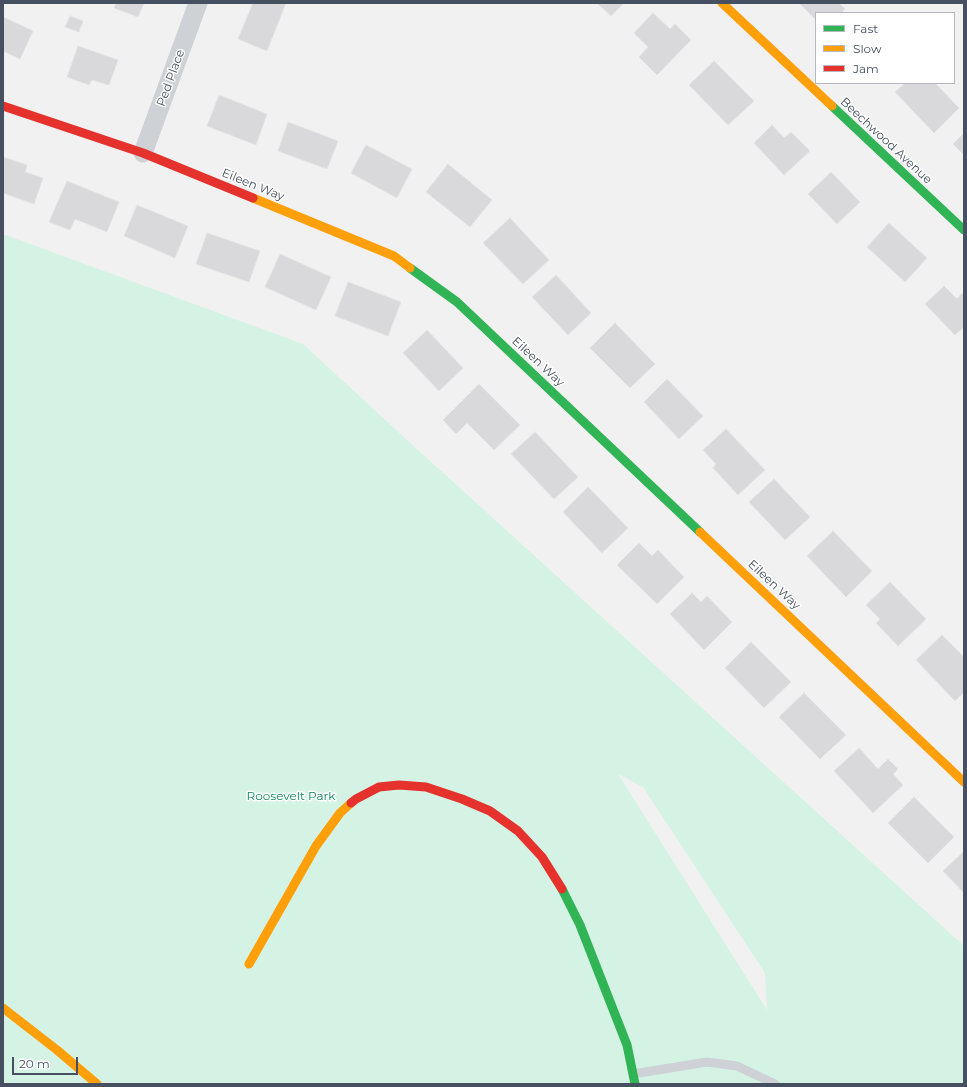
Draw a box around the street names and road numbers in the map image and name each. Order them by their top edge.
street label: Ped Place [154,47,188,109]
street label: Beechwood Avenue [837,95,935,187]
street label: Eileen Way [220,166,286,204]
street label: Eileen Way [509,334,567,390]
street label: Eileen Way [745,557,803,613]

